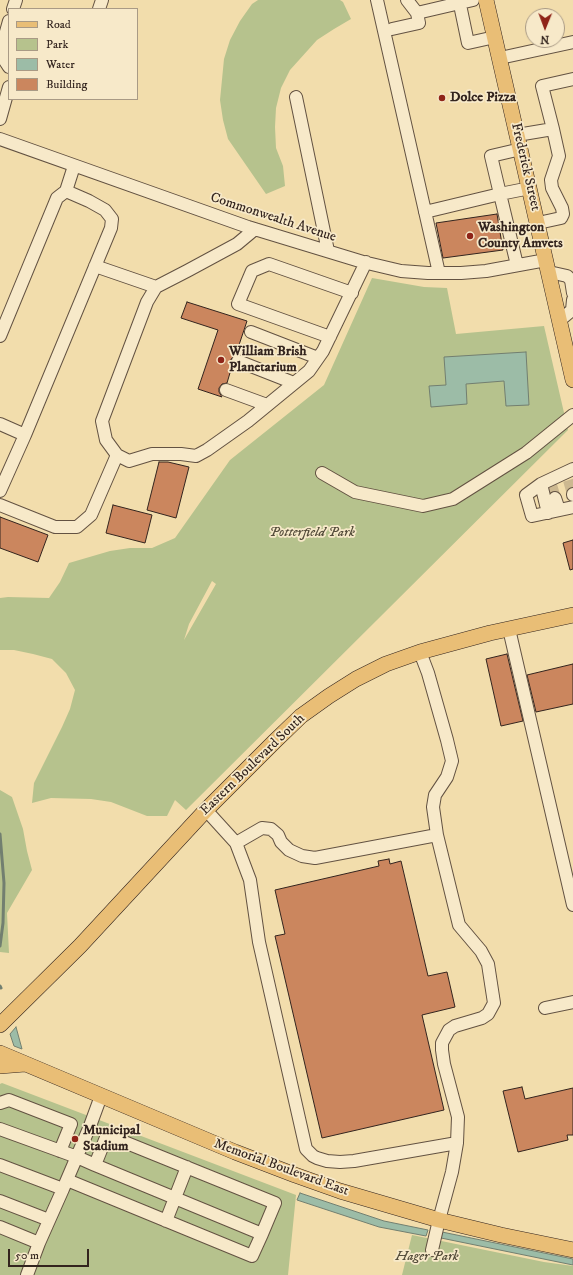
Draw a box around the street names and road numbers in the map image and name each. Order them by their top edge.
street label: Frederick Street [507,121,543,213]
street label: Commonwealth Avenue [208,190,338,246]
street label: Eastern Boulevard South [197,711,309,819]
street label: Memorial Boulevard East [211,1136,351,1200]

